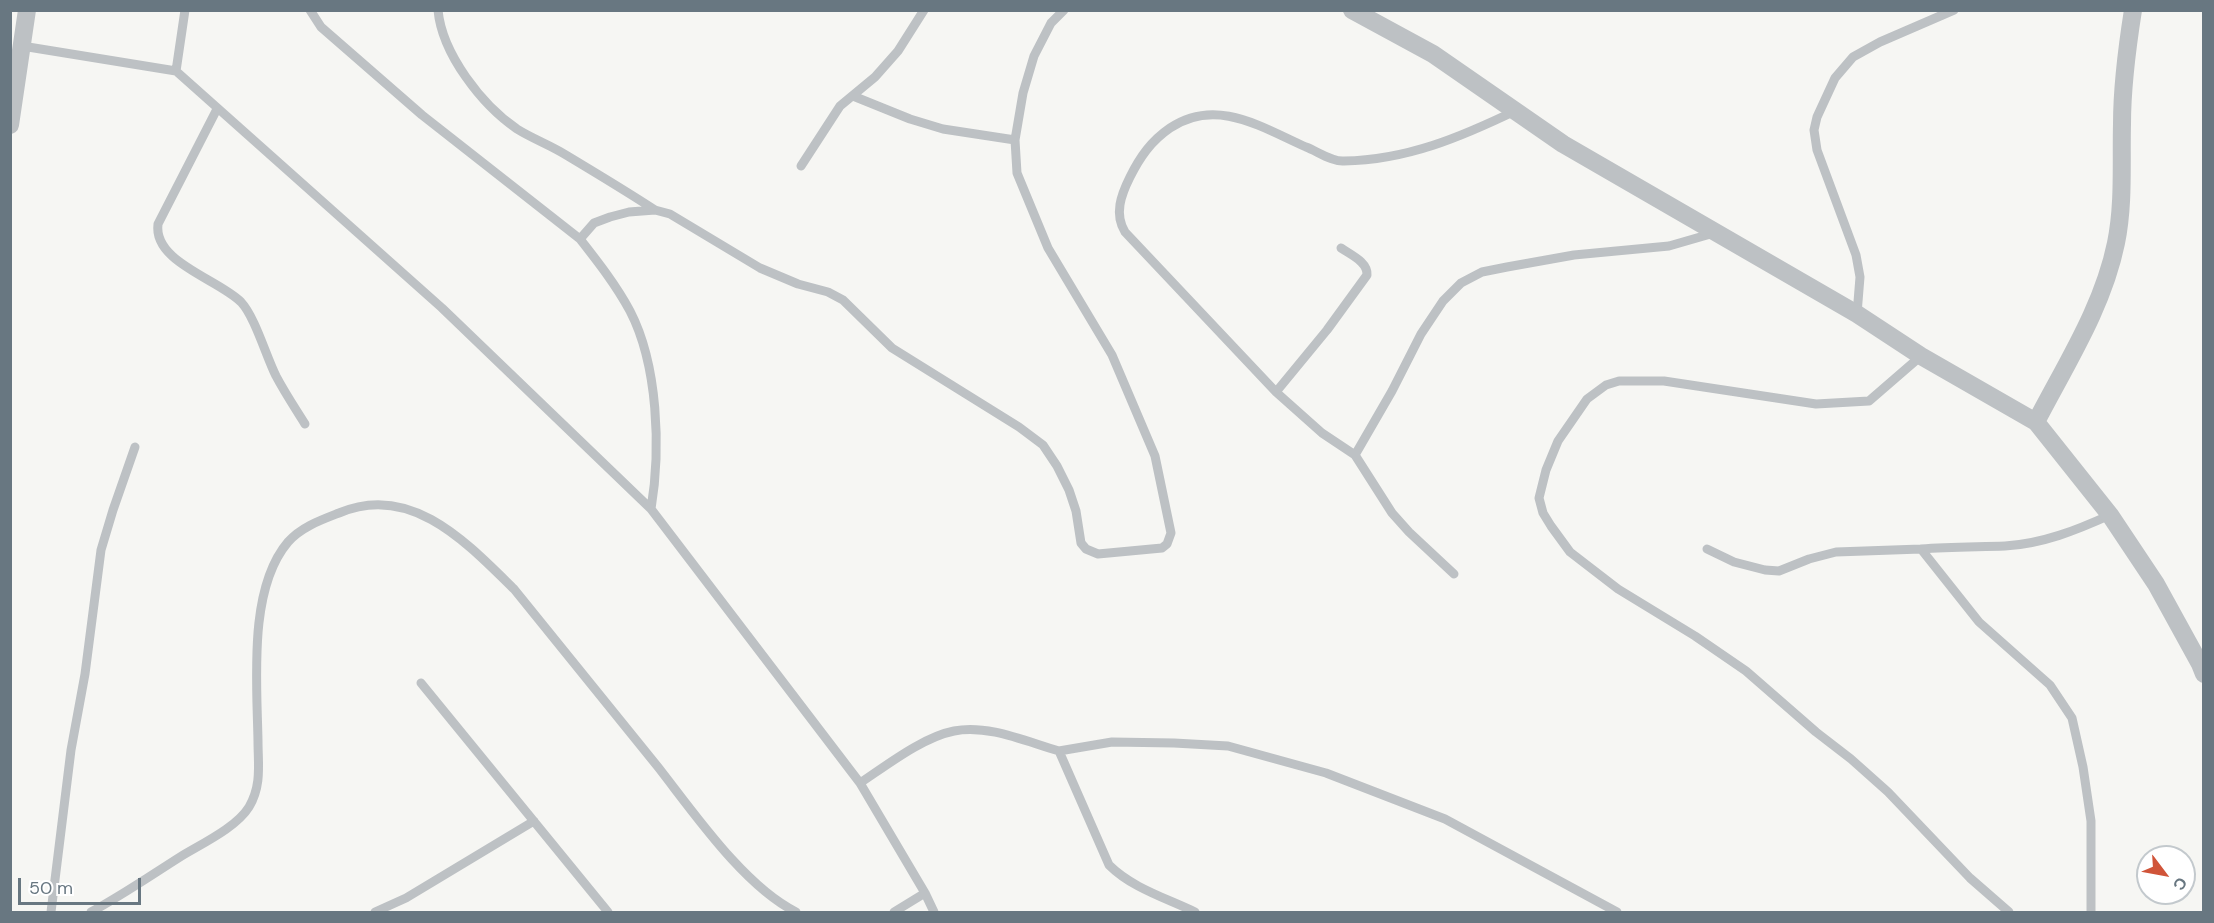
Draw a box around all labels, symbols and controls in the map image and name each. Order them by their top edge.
north arrow [2136,845,2196,905]
scale bar [21,866,144,904]
text: С [2168,873,2192,894]
text: 50 m [29,876,73,900]

